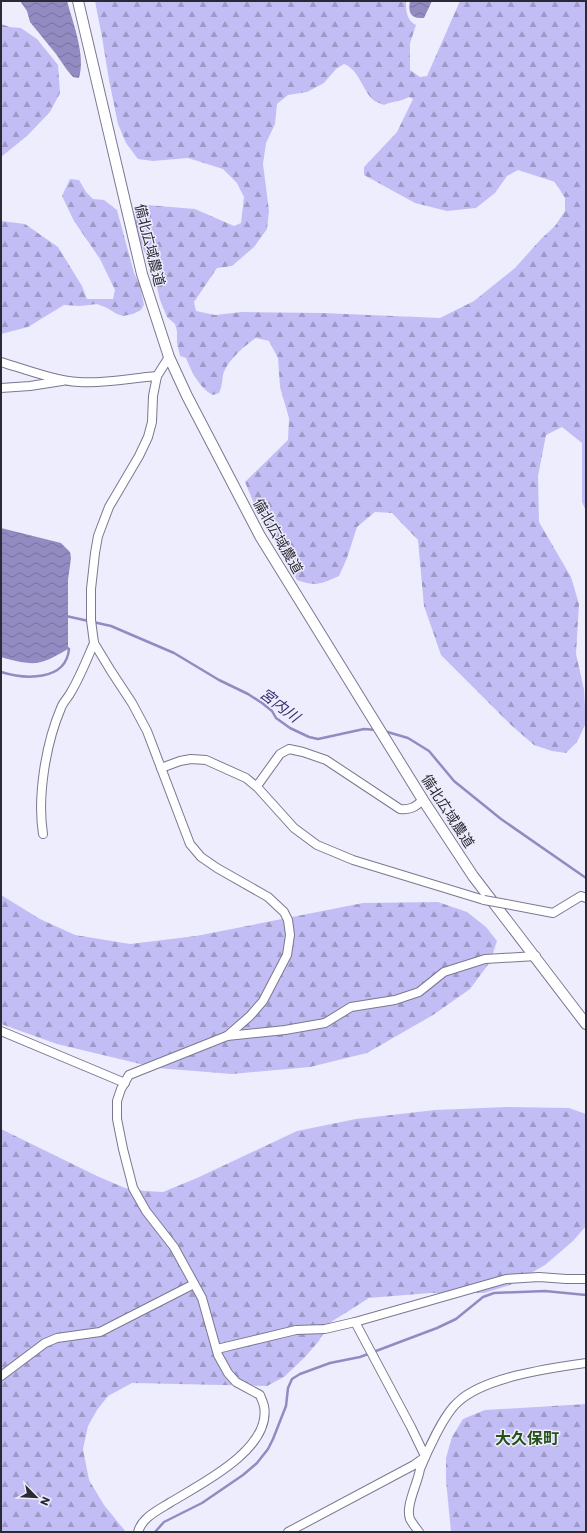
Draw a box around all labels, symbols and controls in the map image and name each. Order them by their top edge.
street label: 備北広域農道 [130,202,170,288]
street label: 備北広域農道 [248,495,308,577]
water label: 宮内川 [256,683,306,728]
street label: 備北広域農道 [417,770,479,852]
district label: 大久保町 [495,1427,559,1450]
north arrow [16,1477,56,1517]
text: N [36,1494,54,1508]

